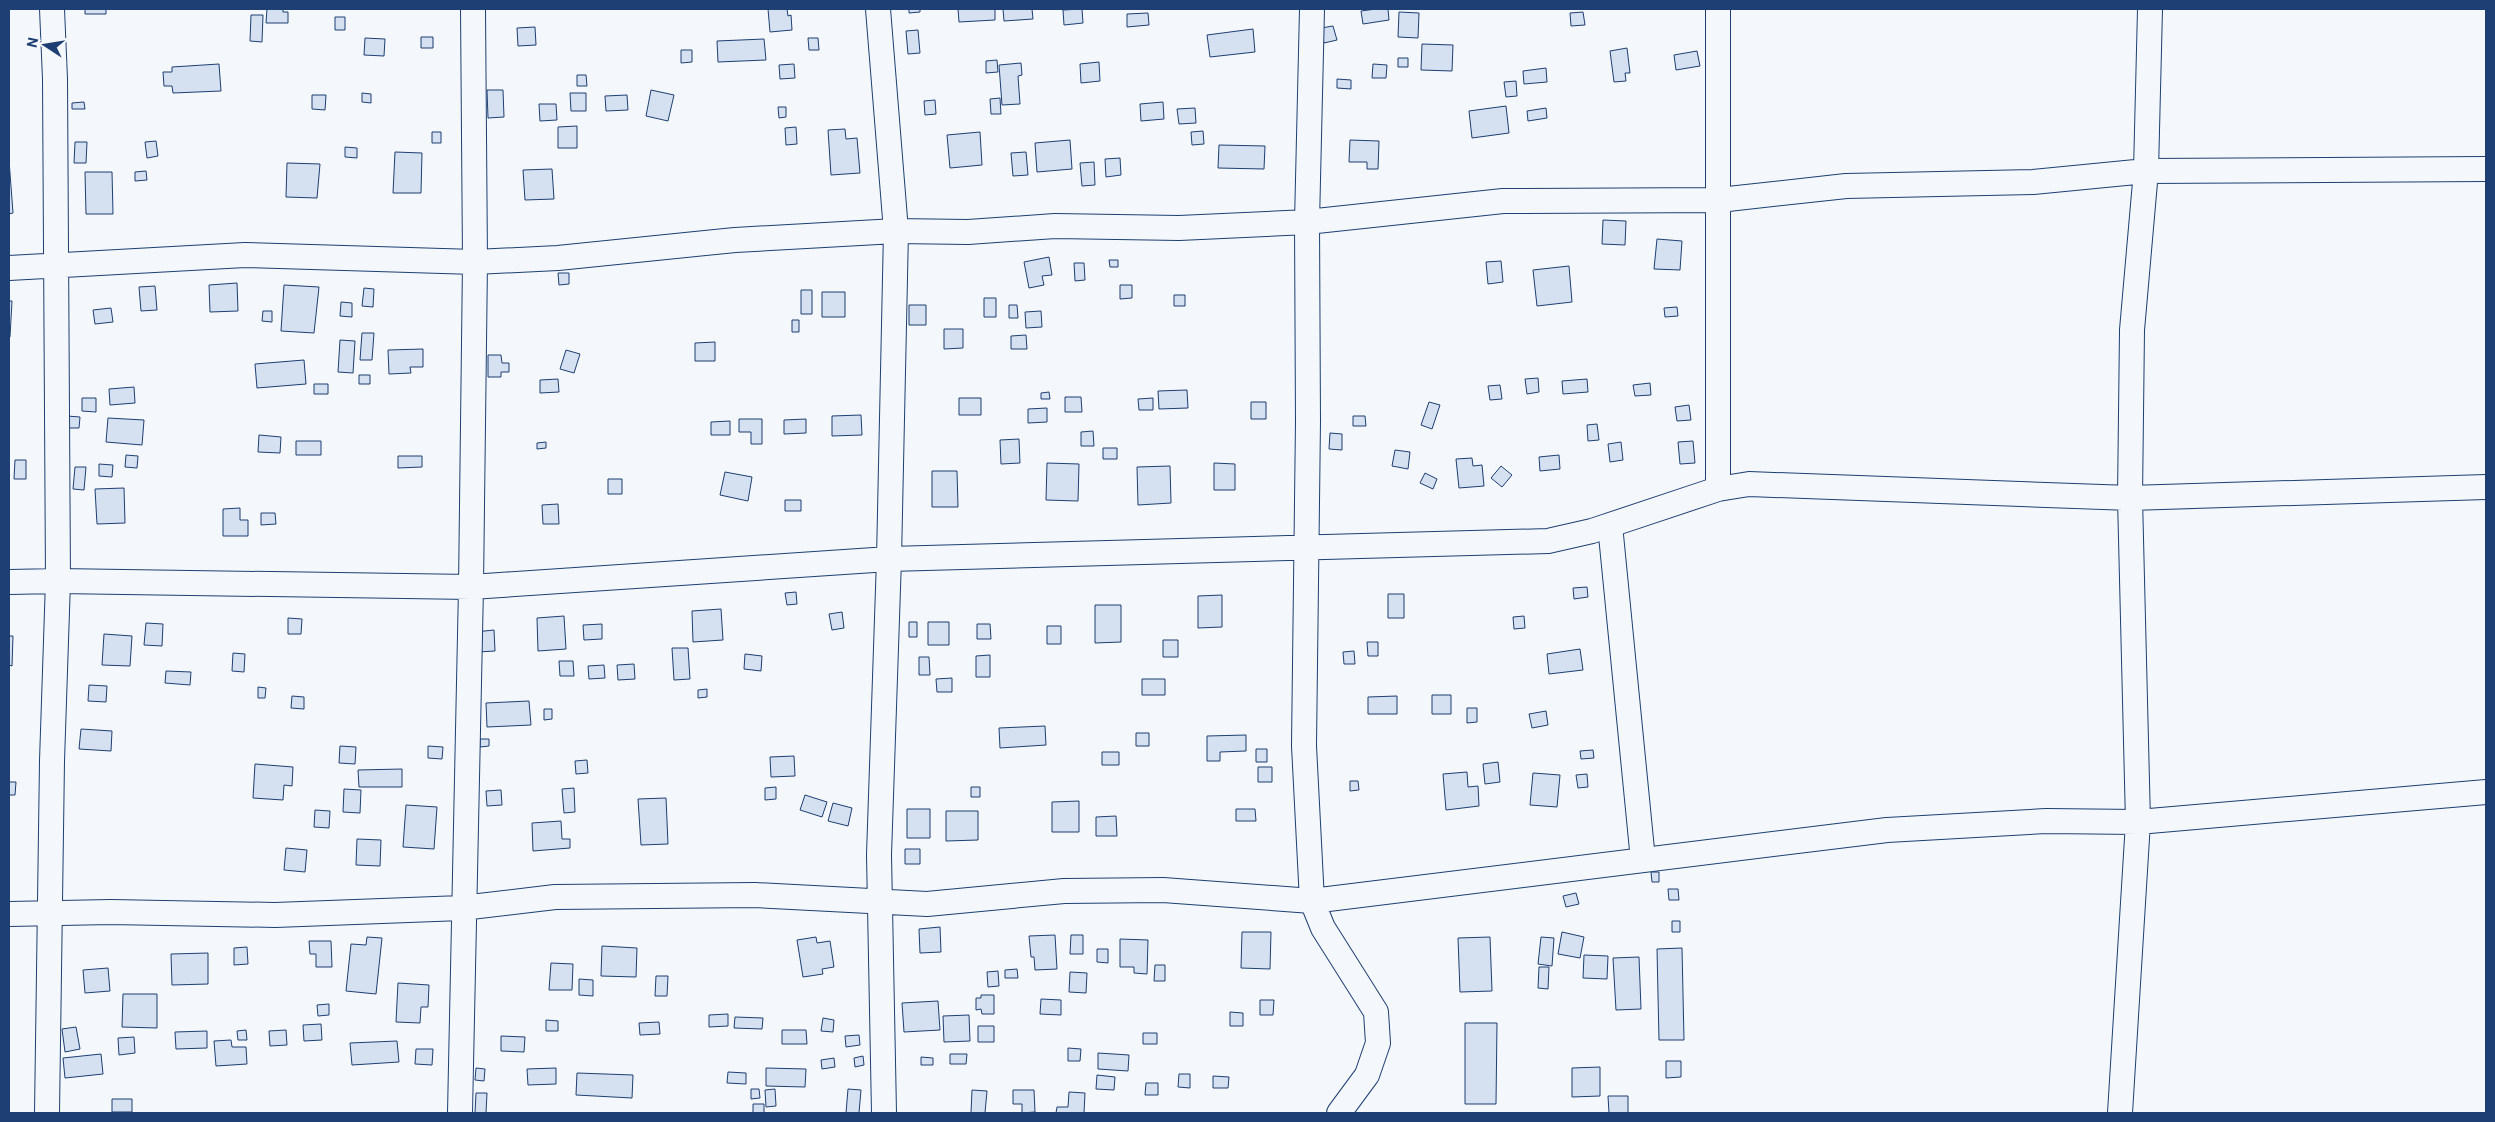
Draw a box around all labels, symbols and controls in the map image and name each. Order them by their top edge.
north arrow [20,20,70,70]
text: N [23,36,41,49]

